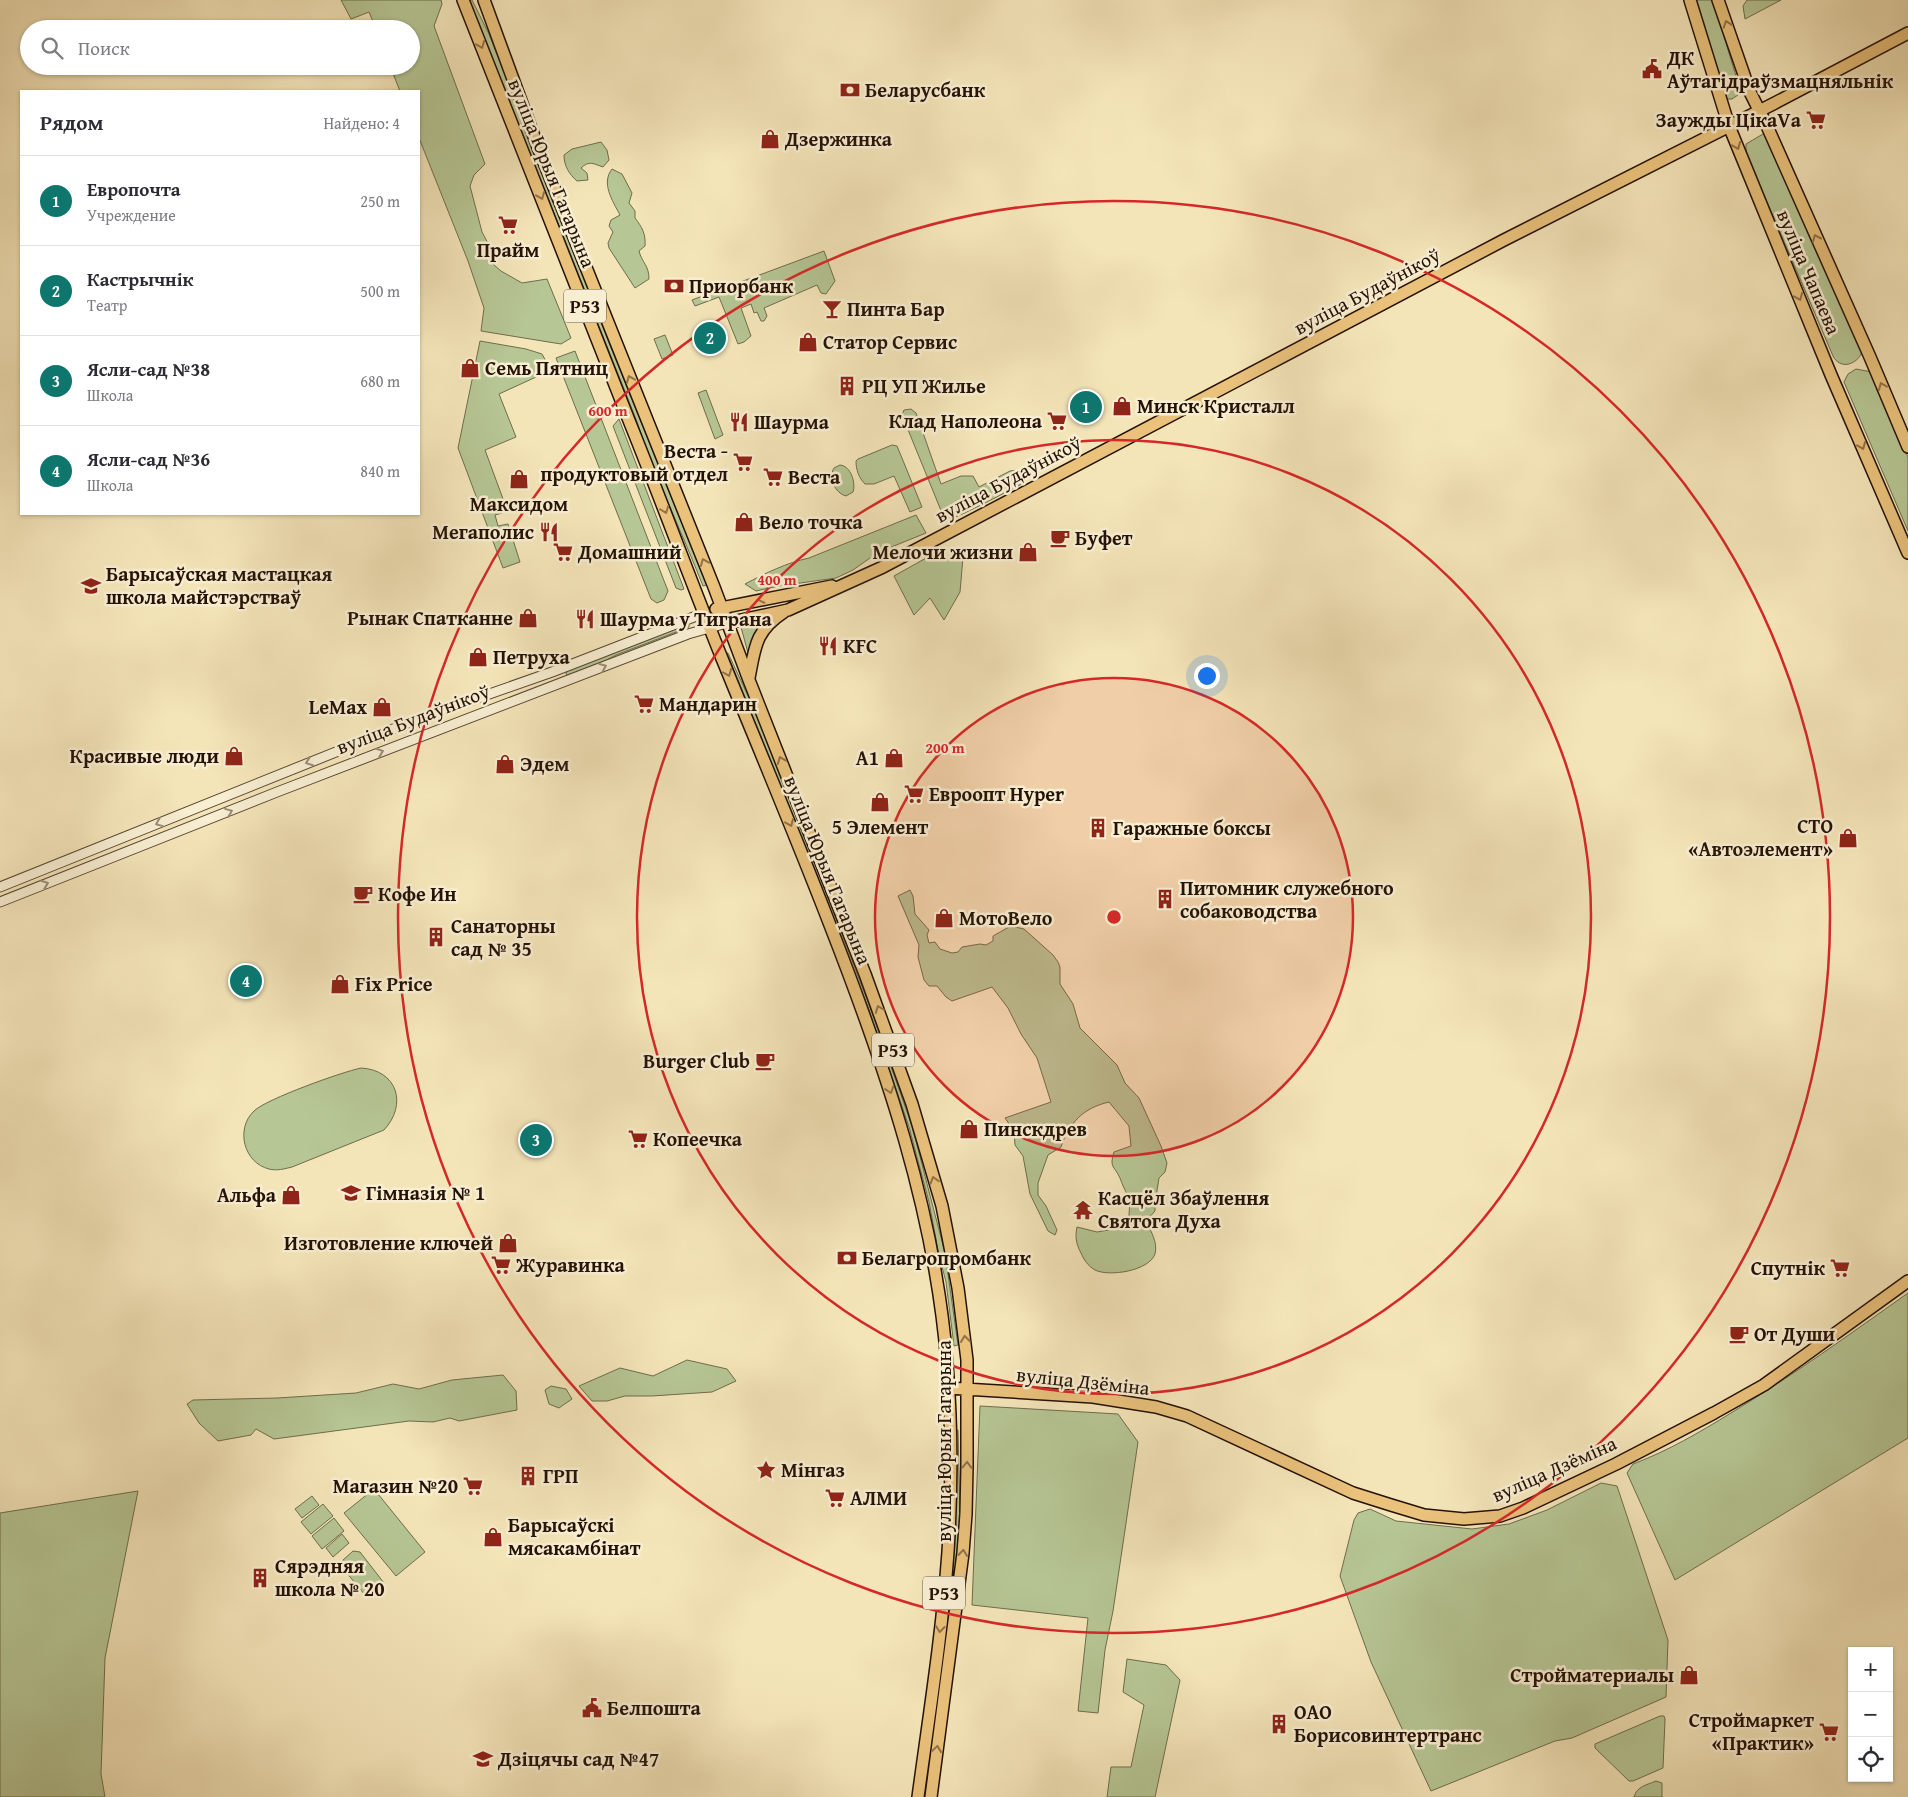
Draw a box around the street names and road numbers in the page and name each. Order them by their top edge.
street label: вуліца Юрыя Гагарына [501,74,604,272]
street label: вуліца Чапаева [1770,205,1849,339]
street label: вуліца Будаўнікоў [1288,240,1445,341]
road number: Р53 [564,290,606,322]
street label: вуліца Будаўнікоў [929,428,1086,529]
street label: вуліца Будаўнікоў [332,676,494,761]
street label: вуліца Юрыя Гагарына [777,771,880,969]
road number: Р53 [872,1034,914,1066]
street label: вуліца Юрыя Гагарына [929,1340,958,1542]
street label: вуліца Дзёміна [1015,1359,1152,1402]
street label: вуліца Дзёміна [1487,1428,1621,1509]
road number: Р53 [923,1576,965,1610]

